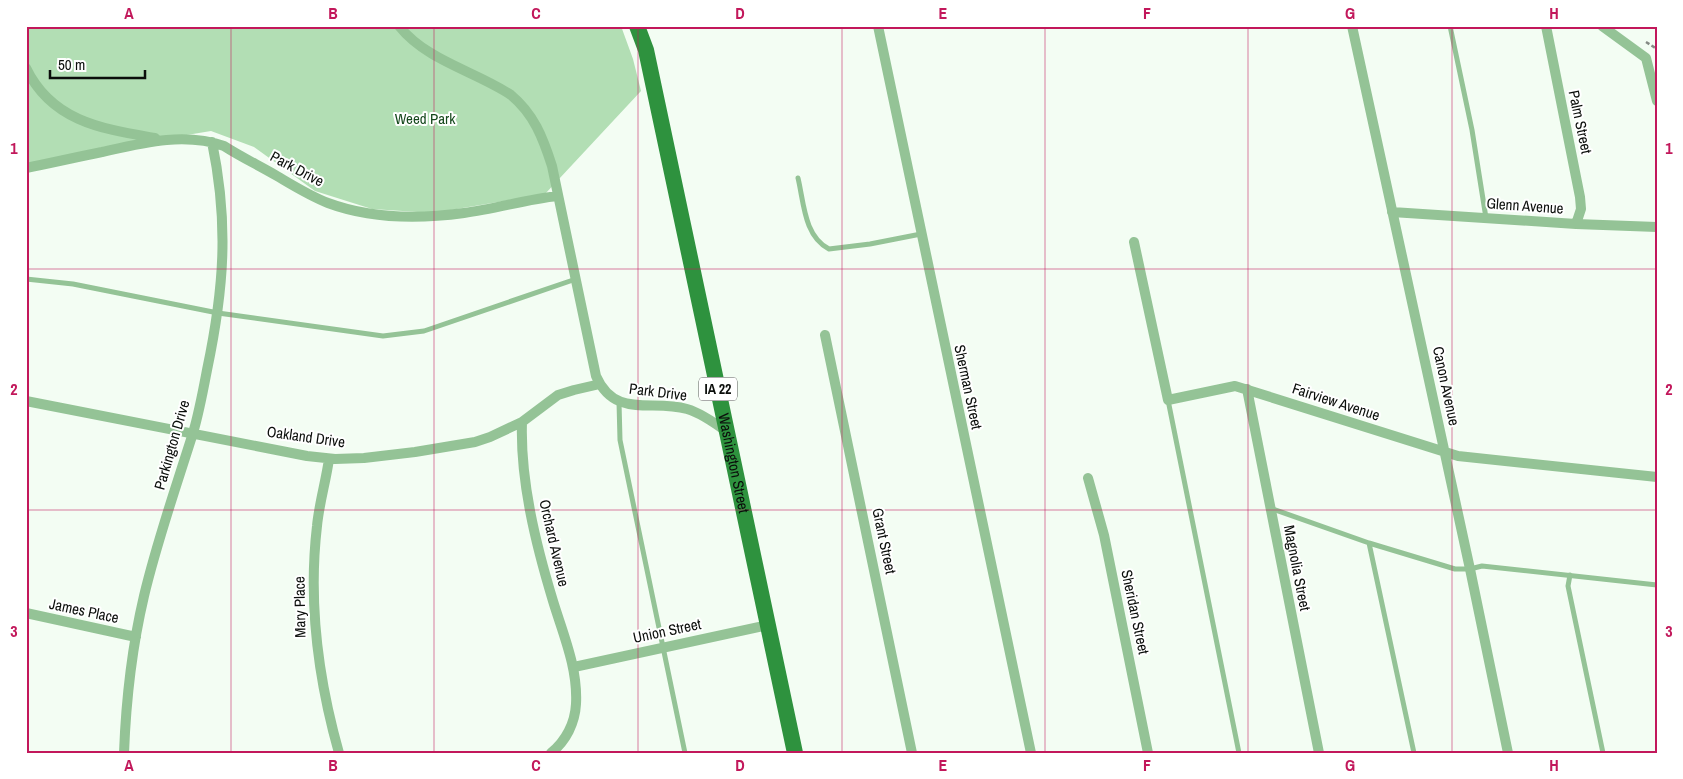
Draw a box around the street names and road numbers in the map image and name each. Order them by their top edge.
street label: Palm Street [1564,88,1598,156]
street label: Park Drive [267,146,328,192]
street label: Glenn Avenue [1486,192,1564,219]
street label: Sherman Street [949,343,988,432]
street label: Canon Avenue [1428,344,1465,428]
street label: Park Drive [628,378,688,405]
road number: IA 22 [699,378,737,400]
street label: Fairview Avenue [1290,378,1383,426]
street label: Parkington Drive [149,397,194,492]
street label: Washington Street [713,411,755,515]
street label: Oakland Drive [266,421,347,452]
street label: Orchard Avenue [534,497,575,589]
street label: Grant Street [867,506,902,576]
street label: Magnolia Street [1279,523,1316,613]
street label: Sheridan Street [1116,568,1155,657]
street label: Mary Place [288,576,311,638]
street label: James Place [47,593,121,628]
street label: Union Street [631,613,703,648]

